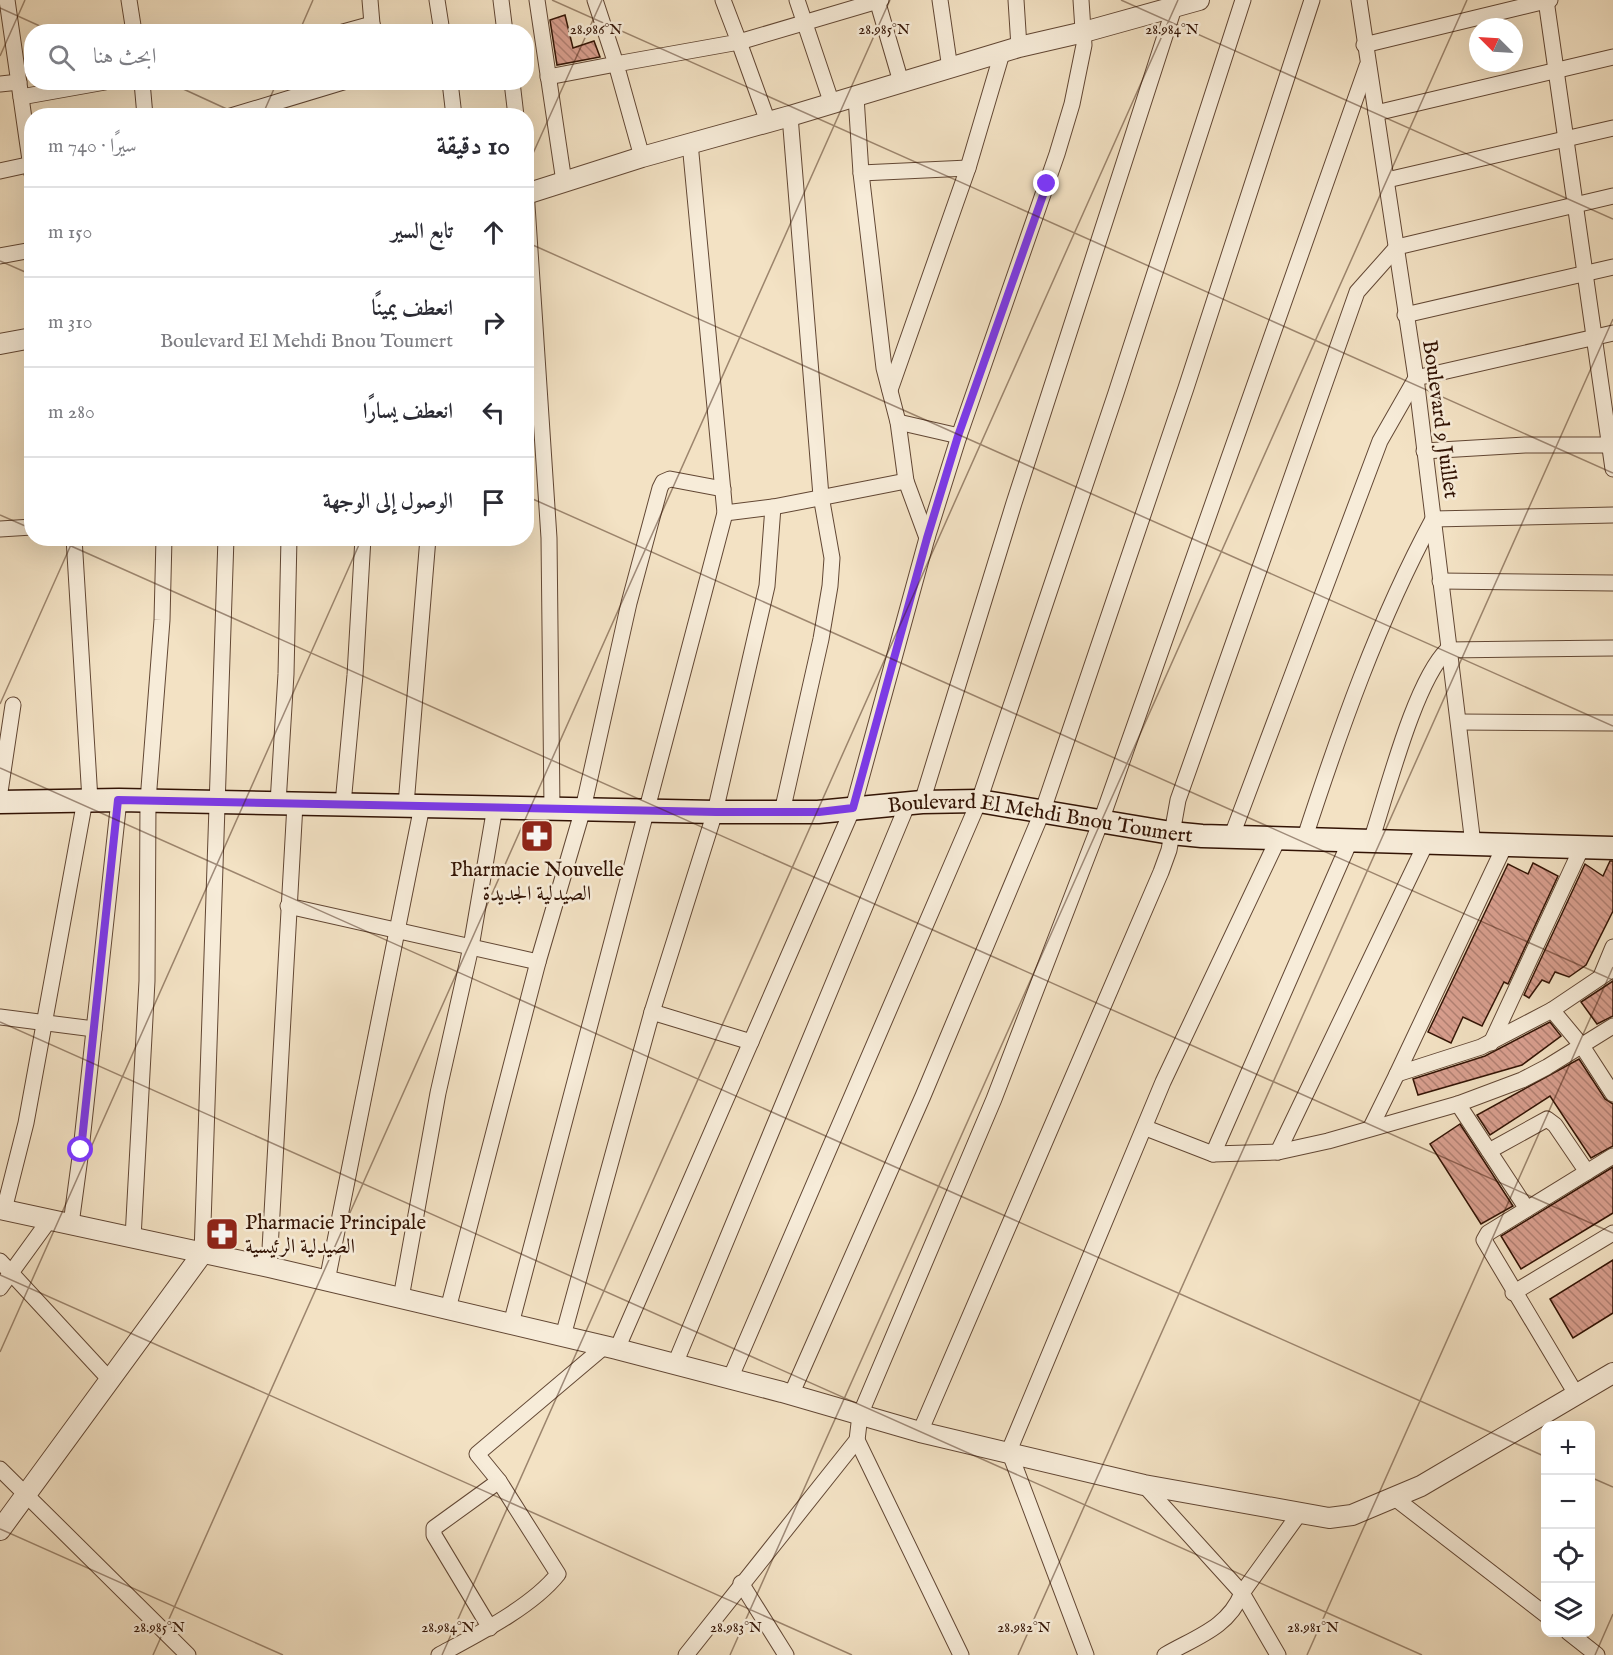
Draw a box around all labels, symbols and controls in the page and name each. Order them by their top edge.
north arrow [1469,18,1523,72]
text: 28.986°N [570,20,622,39]
text: 28.985°N [858,20,910,39]
text: 28.984°N [1145,20,1199,39]
search box [24,24,534,90]
icon: search [45,41,78,74]
text: ابحث هنا [93,43,156,71]
text: 10 دقيقة [437,130,510,163]
text: سيرًا · 740 m [48,134,137,159]
route end [1033,170,1059,196]
icon: ahead [477,216,510,249]
text: تابع السير [391,218,453,246]
text: 150 m [48,220,92,245]
text: انعطف يمينًا [372,295,453,323]
icon: right [477,306,510,339]
text: 310 m [48,310,92,335]
text: Boulevard El Mehdi Bnou Toumert [160,329,453,354]
street label: Boulevard 9 Juillet [1415,338,1464,500]
icon: left [477,396,510,429]
text: انعطف يسارًا [363,398,453,426]
text: 280 m [48,400,95,425]
icon: arrive [477,486,510,519]
text: الوصول إلى الوجهة [323,488,453,516]
street label: Boulevard El Mehdi Bnou Toumert [886,789,1194,850]
pharmacy icon: Pharmacie Nouvelle الصيدلية الجديدة [519,818,555,854]
place label: Pharmacie Nouvelle الصيدلية الجديدة [450,857,624,908]
route start [67,1136,93,1162]
place label: Pharmacie Principale الصيدلية الرئيسية [245,1210,426,1261]
pharmacy icon: Pharmacie Principale الصيدلية الرئيسية [204,1216,240,1252]
map controls [1541,1421,1595,1637]
button: + [1541,1421,1595,1475]
button: − [1541,1475,1595,1529]
button: locate [1541,1529,1595,1583]
button: layers [1541,1583,1595,1637]
text: 28.985°N [133,1618,185,1637]
text: 28.984°N [421,1618,475,1637]
text: 28.983°N [710,1618,762,1637]
text: 28.982°N [997,1618,1051,1637]
text: 28.981°N [1287,1618,1339,1637]

